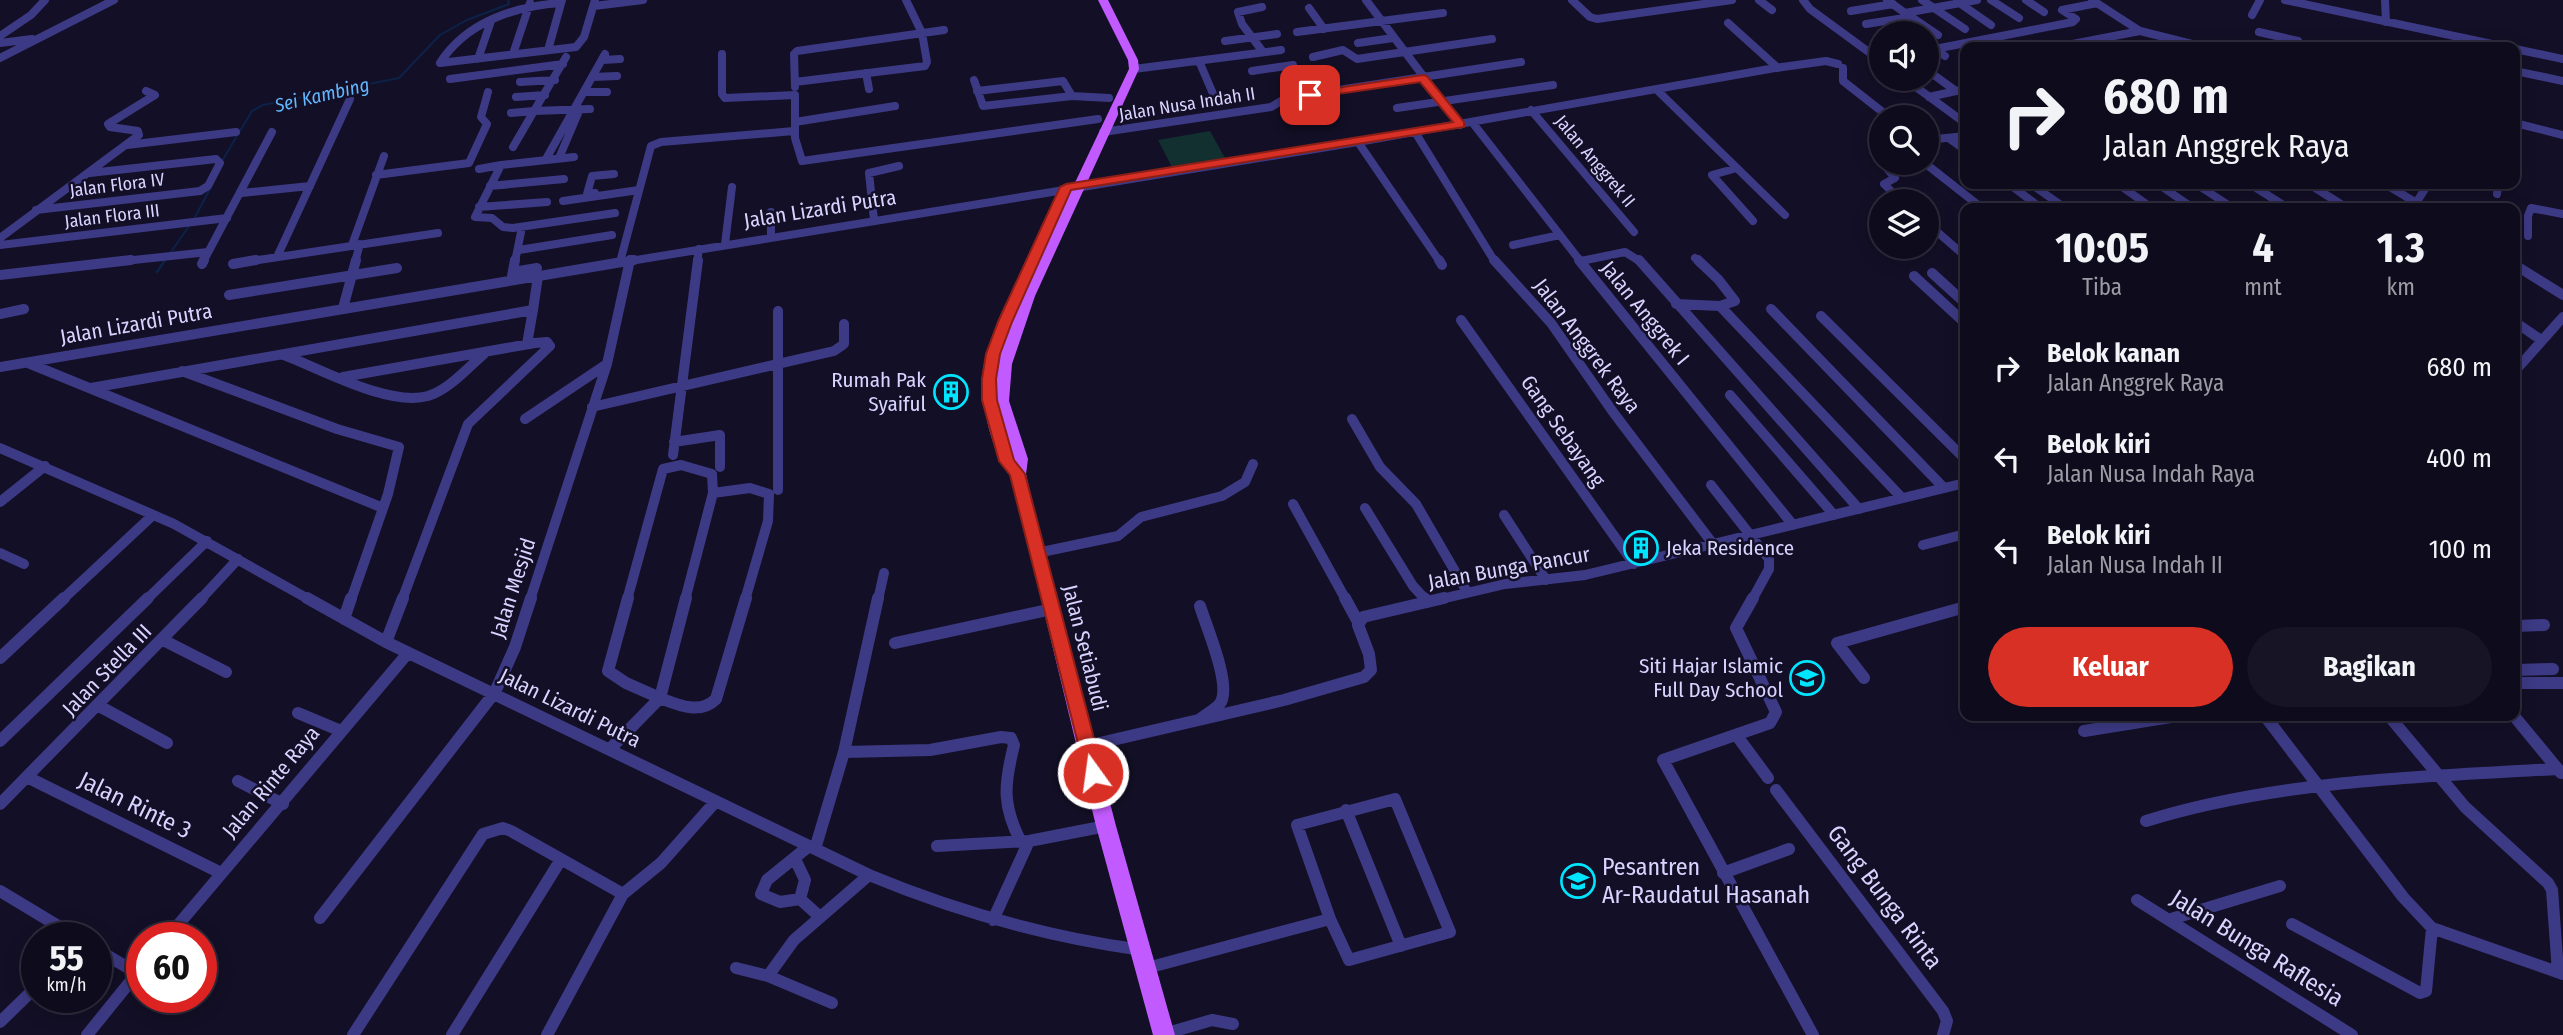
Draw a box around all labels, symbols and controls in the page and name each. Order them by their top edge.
map controls [1869,21,1939,259]
button: sound [1869,21,1939,91]
pin [1280,65,1340,125]
text: 680 m [2103,67,2229,126]
icon: right [1988,70,2079,161]
water label: Sei Kambing [272,73,372,117]
icon: arrive [1291,76,1329,114]
street label: Jalan Nusa Indah II [1117,82,1257,126]
button: search [1869,105,1939,175]
street label: Jalan Anggrek II [1550,111,1640,211]
text: Jalan Anggrek Raya [2103,127,2350,165]
street label: Jalan Flora IV [68,168,166,202]
street label: Jalan Lizardi Putra [742,184,898,234]
button: layers [1869,189,1939,259]
street label: Jalan Flora III [63,199,161,233]
text: 10:05 [2055,223,2149,273]
text: 4 [2252,223,2274,273]
text: 1.3 [2377,223,2425,273]
street label: Jalan Anggrek I [1595,256,1695,370]
text: Tiba [2082,273,2122,301]
text: mnt [2244,273,2282,301]
text: km [2387,273,2415,301]
street label: Jalan Anggrek Raya [1528,274,1646,418]
street label: Jalan Lizardi Putra [58,298,214,350]
text: Belok kanan [2047,338,2180,369]
icon: right [1988,349,2026,387]
text: 680 m [2426,352,2492,383]
place label: Rumah Pak Syaiful [831,367,926,417]
text: Jalan Anggrek Raya [2047,369,2224,397]
street label: Gang Sebayang [1515,370,1611,492]
building icon: Rumah Pak Syaiful [932,373,970,411]
text: Belok kiri [2047,429,2150,460]
icon: left [1988,440,2026,478]
text: 400 m [2426,443,2492,474]
text: Jalan Nusa Indah Raya [2047,460,2255,488]
text: Belok kiri [2047,520,2150,551]
building icon: Jeka Residence [1622,529,1660,567]
icon: left [1988,531,2026,569]
text: 100 m [2429,534,2492,565]
street label: Jalan Mesjid [485,535,541,641]
place label: Jeka Residence [1666,535,1794,561]
street label: Jalan Bunga Pancur [1426,541,1593,595]
text: Jalan Nusa Indah II [2047,551,2223,579]
street label: Jalan Setiabudi [1057,582,1113,714]
street label: Jalan Stella III [57,619,157,721]
button: Keluar [1988,627,2233,707]
button: Bagikan [2247,627,2492,707]
place label: Siti Hajar Islamic Full Day School [1639,653,1783,703]
school or university icon: Siti Hajar Islamic Full Day School [1788,659,1826,697]
street label: Jalan Lizardi Putra [495,663,645,753]
street label: Jalan Rinte Raya [217,721,325,843]
position arrow [1056,736,1130,810]
street label: Jalan Rinte 3 [74,766,196,844]
street label: Gang Bunga Rinta [1822,820,1948,974]
place label: Pesantren Ar-Raudatul Hasanah [1602,853,1810,909]
school or university icon: Pesantren Ar-Raudatul Hasanah [1559,862,1597,900]
street label: Jalan Bunga Raflesia [2165,884,2349,1012]
speed limit sign: 60 [126,922,217,1013]
text: 55 [49,937,84,979]
text: km/h [46,974,87,996]

